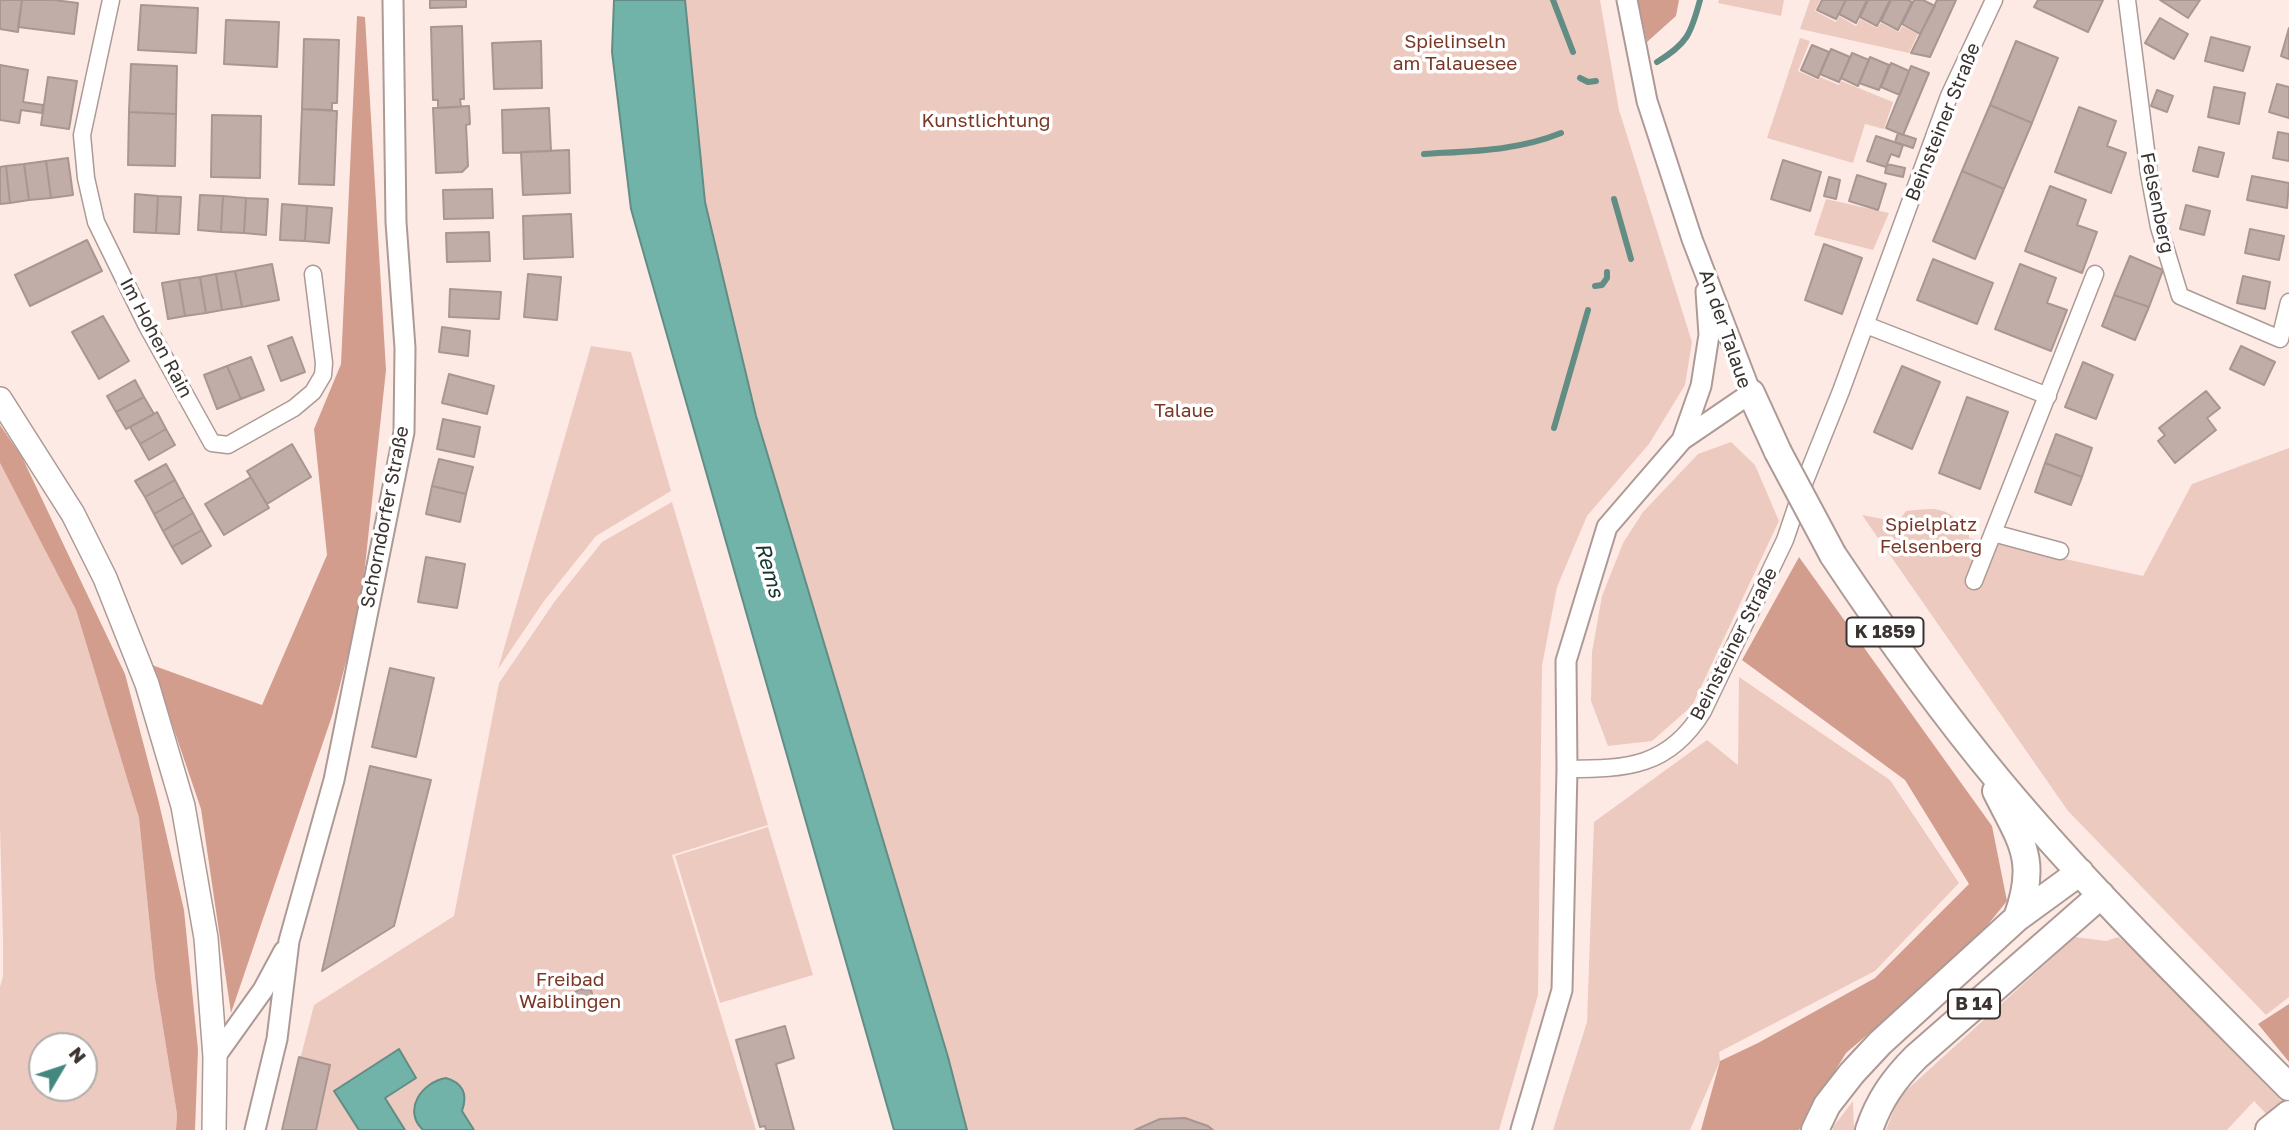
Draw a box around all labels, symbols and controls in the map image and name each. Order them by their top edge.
park label: Spielinseln am Talauesee [1393,31,1517,75]
street label: Beinsteiner Straße [1901,40,1985,204]
park label: Kunstlichtung [921,110,1051,132]
street label: Felsenberg [2135,150,2179,256]
street label: An der Talaue [1694,267,1756,391]
street label: Im Hohen Rain [115,274,197,402]
park label: Talaue [1154,400,1214,422]
street label: Schorndorfer Straße [356,424,414,610]
park label: Spielplatz Felsenberg [1880,514,1982,558]
water label: Rems [749,540,789,600]
street label: Beinsteiner Straße [1686,564,1782,724]
road number: K 1859 [1846,618,1924,646]
park label: Freibad Waiblingen [519,969,621,1013]
road number: B 14 [1948,989,2000,1018]
north arrow [28,1032,98,1102]
text: N [65,1042,92,1068]

